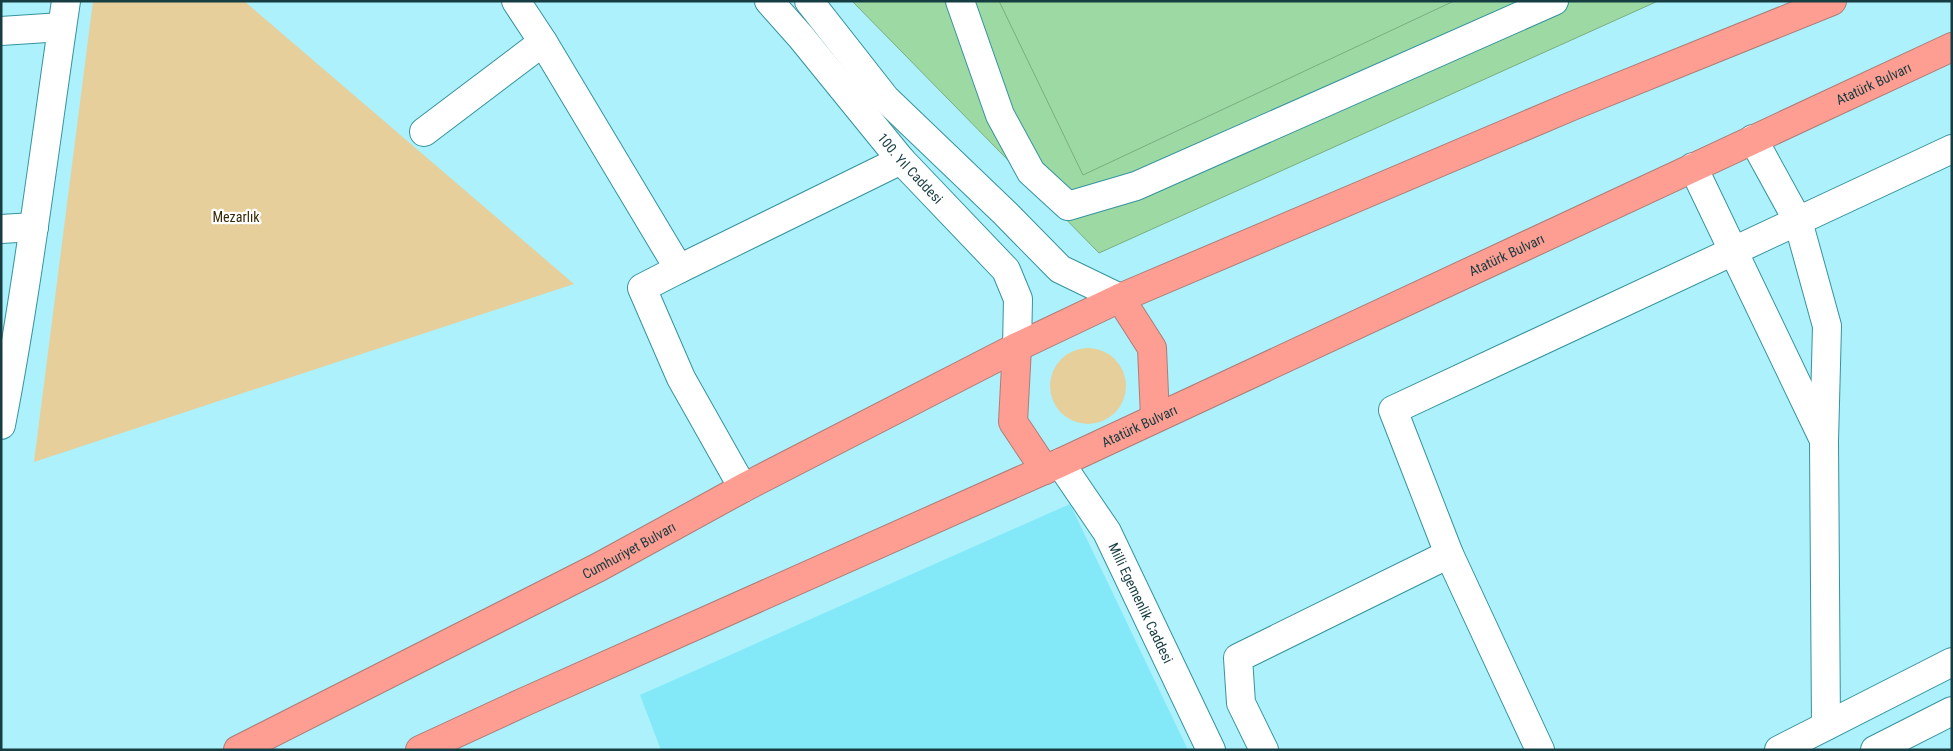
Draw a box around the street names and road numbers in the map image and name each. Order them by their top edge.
street label: Atatürk Bulvarı [1833,59,1914,108]
street label: 100. Yıl Caddesi [874,130,946,207]
street label: Atatürk Bulvarı [1466,230,1547,279]
street label: Atatürk Bulvarı [1099,402,1180,450]
street label: Cumhuriyet Bulvarı [580,519,678,582]
street label: Milli Egemenlik Caddesi [1105,540,1176,666]

